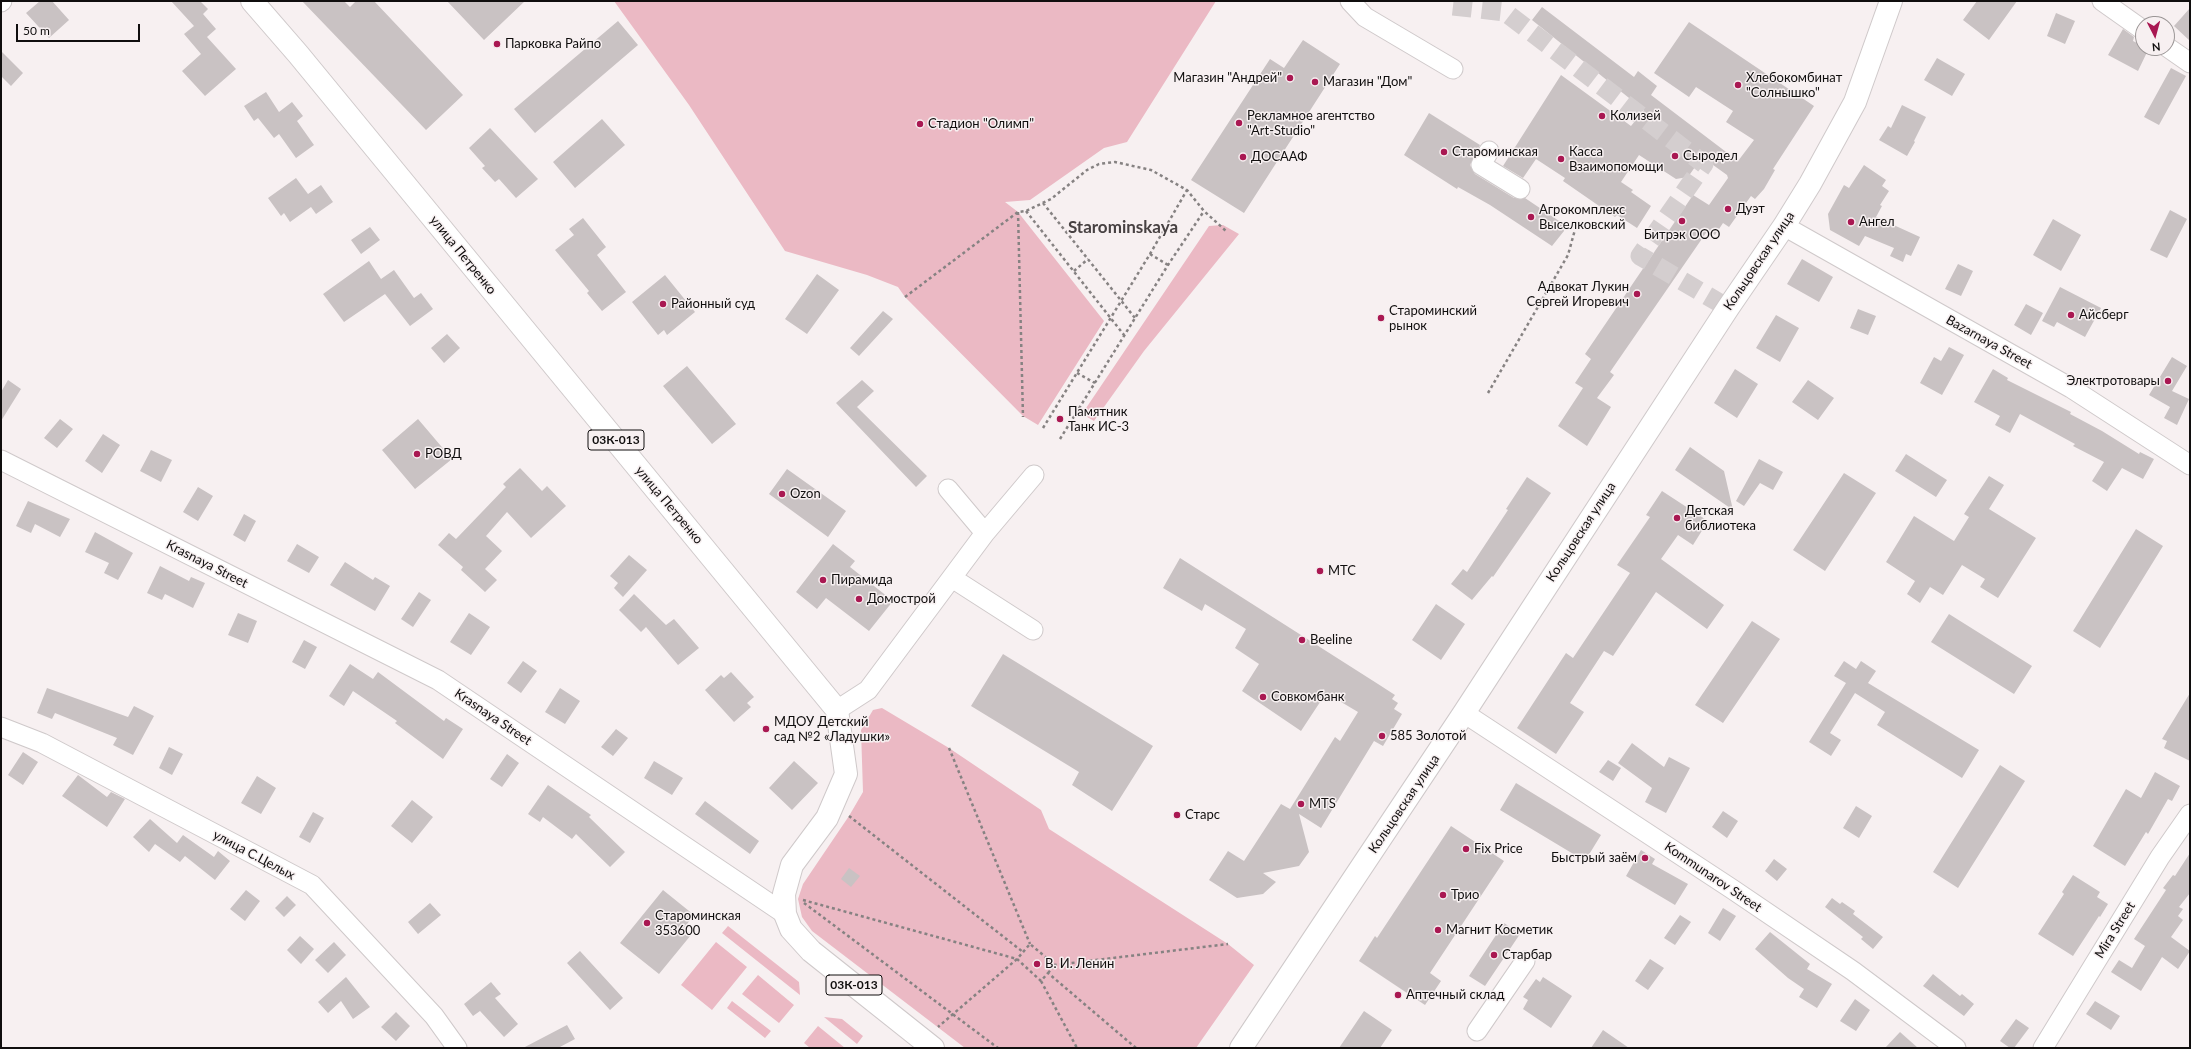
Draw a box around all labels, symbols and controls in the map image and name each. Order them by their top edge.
scale bar [18,16,142,42]
north arrow [2135,16,2175,56]
text: 50 m [23,23,50,38]
place label: Парковка Райпо [505,36,601,52]
marker: Парковка Райпо [492,39,502,49]
text: N [2151,41,2161,54]
place label: Магазин "Андрей" [1173,70,1282,86]
place label: Хлебокомбинат "Солнышко" [1746,70,1842,101]
marker: Магазин "Андрей" [1285,73,1295,83]
place label: Магазин "Дом" [1323,74,1412,90]
marker: Магазин "Дом" [1310,77,1320,87]
marker: Хлебокомбинат "Солнышко" [1733,80,1743,90]
place label: Рекламное агентство "Art-Studio" [1247,108,1375,139]
place label: Колизей [1610,108,1661,124]
marker: Колизей [1597,111,1607,121]
place label: Стадион "Олимп" [928,116,1034,132]
marker: Рекламное агентство "Art-Studio" [1234,118,1244,128]
marker: Стадион "Олимп" [915,119,925,129]
place label: Староминская [1452,144,1538,160]
place label: Касса Взаимопомощи [1569,144,1663,175]
marker: Староминская [1439,147,1449,157]
place label: Сыродел [1683,148,1738,164]
place label: ДОСААФ [1251,149,1307,165]
marker: Сыродел [1670,151,1680,161]
marker: ДОСААФ [1238,152,1248,162]
marker: Касса Взаимопомощи [1556,154,1566,164]
place label: Дуэт [1736,201,1765,217]
place label: Агрокомплекс Выселковский [1539,202,1625,233]
marker: Дуэт [1723,204,1733,214]
street label: Кольцовская улица [1720,209,1798,313]
street label: улица Петренко [426,212,500,298]
marker: Агрокомплекс Выселковский [1526,212,1536,222]
place label: Ангел [1859,214,1895,230]
marker: Битрэк ООО [1677,216,1687,226]
marker: Ангел [1846,217,1856,227]
district label: Starominskaya [1068,218,1178,238]
place label: Битрэк ООО [1644,227,1720,243]
place label: Адвокат Лукин Сергей Игоревич [1527,279,1629,310]
marker: Адвокат Лукин Сергей Игоревич [1632,289,1642,299]
place label: Районный суд [671,296,755,312]
marker: Районный суд [658,299,668,309]
place label: Староминский рынок [1389,303,1477,334]
place label: Айсберг [2079,307,2129,323]
marker: Айсберг [2066,310,2076,320]
street label: Bazarnaya Street [1943,312,2035,372]
marker: Староминский рынок [1376,313,1386,323]
place label: Электротовары [2066,373,2160,389]
marker: Электротовары [2163,376,2173,386]
place label: Памятник Танк ИС-3 [1068,404,1129,435]
marker: Памятник Танк ИС-3 [1055,414,1065,424]
road number: 03К-013 [588,430,644,450]
place label: РОВД [425,446,462,462]
marker: РОВД [412,449,422,459]
street label: улица Петренко [632,463,706,547]
street label: Кольцовская улица [1543,479,1619,585]
place label: Ozon [790,486,821,502]
marker: Ozon [777,489,787,499]
place label: Детская библиотека [1685,503,1756,534]
marker: Детская библиотека [1672,513,1682,523]
street label: Krasnaya Street [164,537,250,591]
place label: МТС [1328,563,1356,579]
marker: МТС [1315,566,1325,576]
place label: Пирамида [831,572,893,588]
marker: Пирамида [818,575,828,585]
place label: Домострой [867,591,936,607]
marker: Домострой [854,594,864,604]
place label: Beeline [1310,632,1352,648]
marker: Beeline [1297,635,1307,645]
street label: Krasnaya Street [452,686,534,748]
place label: Совкомбанк [1271,689,1345,705]
marker: Совкомбанк [1258,692,1268,702]
place label: МДОУ Детский сад №2 «Ладушки» [774,714,890,745]
marker: МДОУ Детский сад №2 «Ладушки» [761,724,771,734]
place label: 585 Золотой [1390,728,1466,744]
marker: 585 Золотой [1377,731,1387,741]
street label: Кольцовская улица [1365,752,1443,856]
place label: MTS [1309,796,1336,812]
marker: MTS [1296,799,1306,809]
place label: Старс [1185,807,1220,823]
marker: Старс [1172,810,1182,820]
street label: улица С.Целых [210,827,298,883]
street label: Kommunarov Street [1661,839,1765,915]
place label: Fix Price [1474,841,1523,857]
marker: Fix Price [1461,844,1471,854]
place label: Быстрый заём [1551,850,1637,866]
marker: Быстрый заём [1640,853,1650,863]
place label: Трио [1451,887,1479,903]
marker: Трио [1438,890,1448,900]
street label: Mira Street [2091,899,2139,961]
place label: Староминская 353600 [655,908,741,939]
marker: Староминская 353600 [642,918,652,928]
place label: Магнит Косметик [1446,922,1553,938]
marker: Магнит Косметик [1433,925,1443,935]
place label: Старбар [1502,947,1552,963]
marker: Старбар [1489,950,1499,960]
place label: В. И. Ленин [1045,956,1114,972]
marker: В. И. Ленин [1032,959,1042,969]
road number: 03К-013 [826,975,882,995]
place label: Аптечный склад [1406,987,1504,1003]
marker: Аптечный склад [1393,990,1403,1000]

